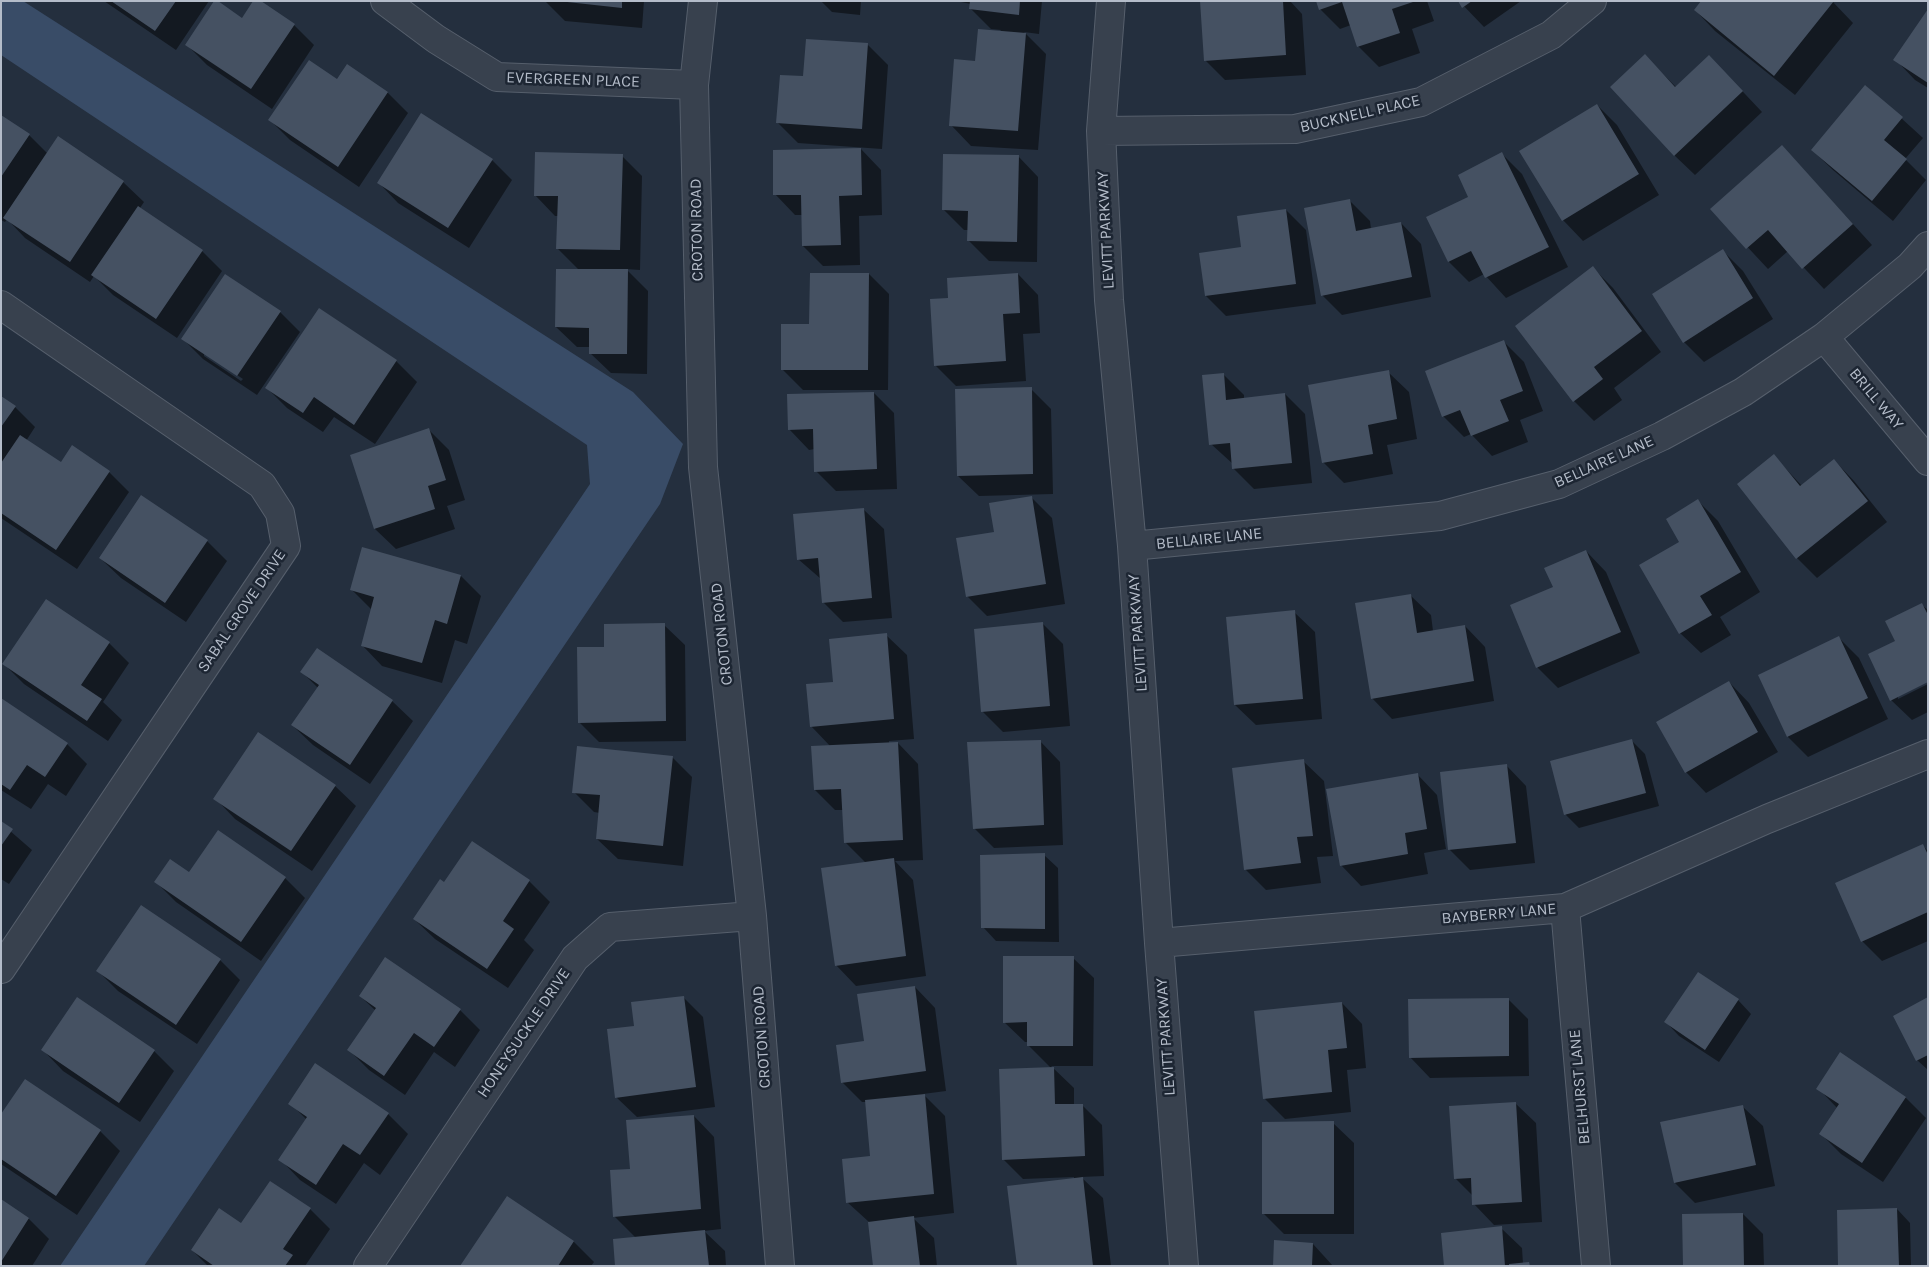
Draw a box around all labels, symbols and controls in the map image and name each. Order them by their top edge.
street label: EVERGREEN PLACE [506,68,640,92]
street label: BUCKNELL PLACE [1298,91,1422,137]
street label: LEVITT PARKWAY [1093,171,1119,289]
street label: CROTON ROAD [687,178,707,282]
street label: BRILL WAY [1845,364,1907,434]
street label: BELLAIRE LANE [1551,432,1657,492]
street label: BELLAIRE LANE [1155,524,1263,554]
street label: SABAL GROVE DRIVE [194,546,290,676]
street label: LEVITT PARKWAY [1124,573,1152,693]
street label: CROTON ROAD [707,582,737,686]
street label: BAYBERRY LANE [1441,899,1557,929]
street label: HONEYSUCKLE DRIVE [474,965,574,1101]
street label: LEVITT PARKWAY [1152,977,1180,1097]
street label: CROTON ROAD [749,985,775,1089]
street label: BELHURST LANE [1565,1029,1595,1145]

